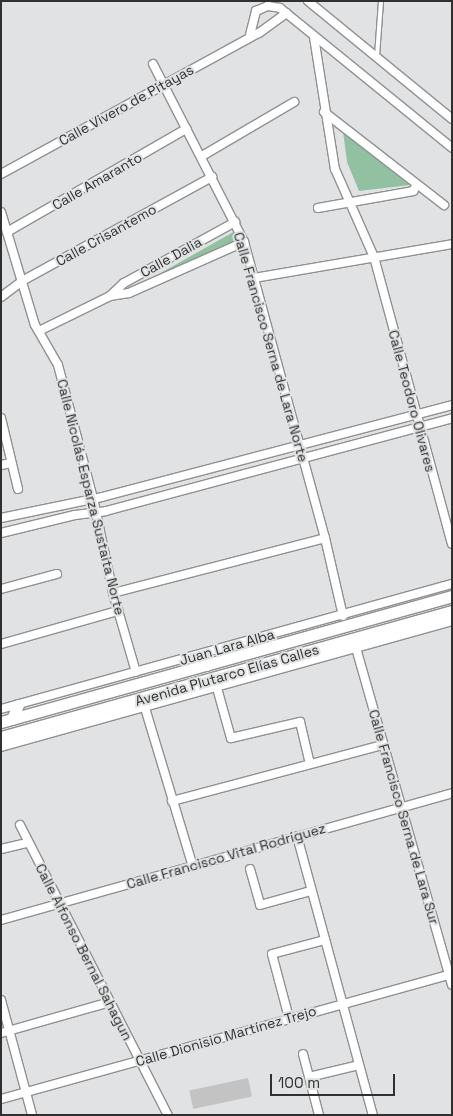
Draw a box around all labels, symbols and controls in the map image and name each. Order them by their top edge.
street label: Calle Vivero de Pitayas [56,61,196,149]
street label: Calle Amaranto [49,148,145,214]
street label: Calle Crisantemo [53,200,159,270]
street label: Calle Francisco Serna de Lara Norte [230,230,312,464]
street label: Calle Dalia [137,233,205,281]
street label: Calle Teodoro Olivares [385,328,439,474]
street label: Calle Nicolás Esparza Sustaita Norte [54,377,128,617]
street label: Juan Lara Alba [177,625,277,669]
street label: Avenida Plutarco Elías Calles [133,641,321,709]
street label: Calle Francisco Serna de Lara Sur [365,708,443,926]
street label: Calle Francisco Vital Rodríguez [124,819,328,893]
street label: Calle Alfonso Bernal Sahagun [32,861,136,1043]
street label: Calle Dionisio Martínez Trejo [134,1002,318,1070]
scale bar [273,1064,398,1096]
text: 100 m [278,1073,320,1092]

